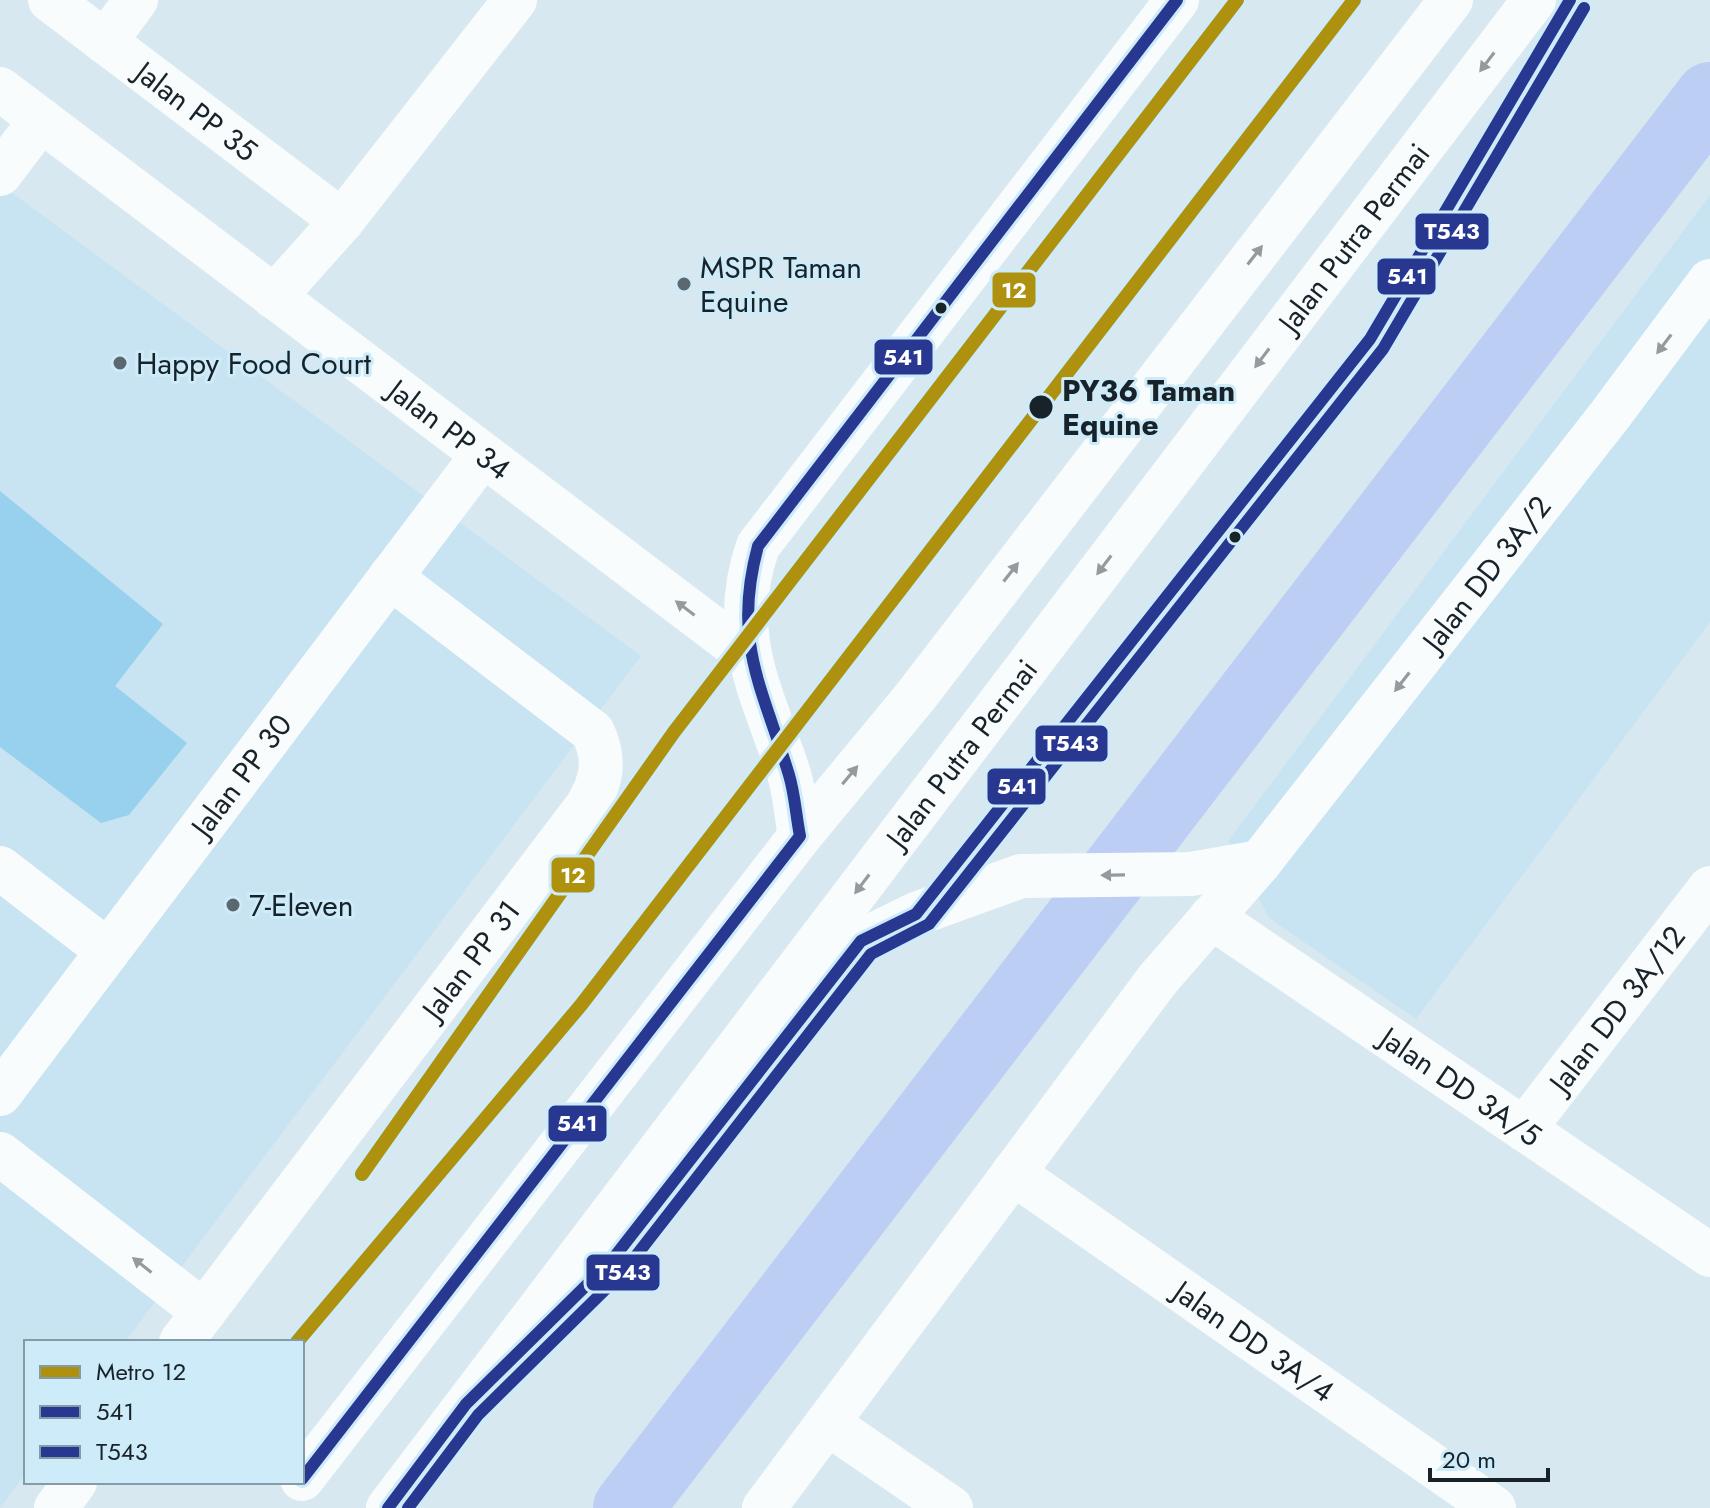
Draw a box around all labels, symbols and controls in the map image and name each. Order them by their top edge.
street label: Jalan PP 35 [124,48,267,171]
one-way arrow [1479,52,1495,72]
street label: Jalan Putra Permai [1265,134,1440,344]
line badge: T543 [1414,212,1490,251]
text: T543 [1424,215,1480,247]
one-way arrow [1247,245,1263,265]
place label: MSPR Taman Equine [700,246,862,323]
line badge: 541 [1376,257,1437,296]
text: 541 [1387,260,1427,292]
line badge: 12 [991,271,1037,309]
text: 12 [1001,274,1027,306]
marker: MSPR Taman Equine [675,275,693,293]
unlabelled marker [933,300,949,316]
one-way arrow [1656,333,1672,354]
line badge: 541 [873,338,934,376]
text: 541 [883,341,923,373]
place label: Happy Food Court [136,342,372,385]
one-way arrow [1254,348,1270,368]
marker: Happy Food Court [111,354,129,372]
street label: Jalan PP 34 [376,366,520,490]
place label: PY36 Taman Equine [1062,369,1235,446]
marker: PY36 Taman Equine [1027,393,1055,421]
street label: Jalan DD 3A/2 [1409,486,1561,663]
unlabelled marker [1227,529,1243,545]
one-way arrow [1097,555,1113,575]
one-way arrow [1003,562,1019,582]
one-way arrow [675,601,696,617]
street label: Jalan Putra Permai [873,650,1047,860]
one-way arrow [1394,672,1410,692]
street label: Jalan PP 30 [178,704,302,848]
line badge: T543 [1034,724,1109,763]
text: T543 [1043,727,1099,759]
one-way arrow [841,766,858,786]
line badge: 541 [986,767,1047,806]
text: 541 [997,770,1037,802]
line badge: 12 [550,856,596,894]
text: 12 [560,859,586,891]
one-way arrow [1100,869,1125,881]
one-way arrow [855,873,871,894]
place label: 7-Eleven [249,884,353,927]
street label: Jalan PP 31 [409,891,530,1031]
marker: 7-Eleven [224,896,242,914]
street label: Jalan DD 3A/12 [1536,916,1695,1104]
street label: Jalan DD 3A/5 [1368,1014,1550,1156]
line badge: 541 [547,1104,608,1143]
text: 541 [557,1107,597,1139]
line badge: T543 [585,1253,661,1292]
text: T543 [595,1256,651,1288]
one-way arrow [132,1257,152,1273]
street label: Jalan DD 3A/4 [1162,1268,1343,1412]
legend [24,1340,304,1484]
text: Metro 12 [96,1354,186,1389]
text: 541 [96,1394,134,1429]
scale bar [1430,1432,1548,1482]
text: T543 [96,1434,148,1469]
text: 20 m [1442,1442,1496,1477]

